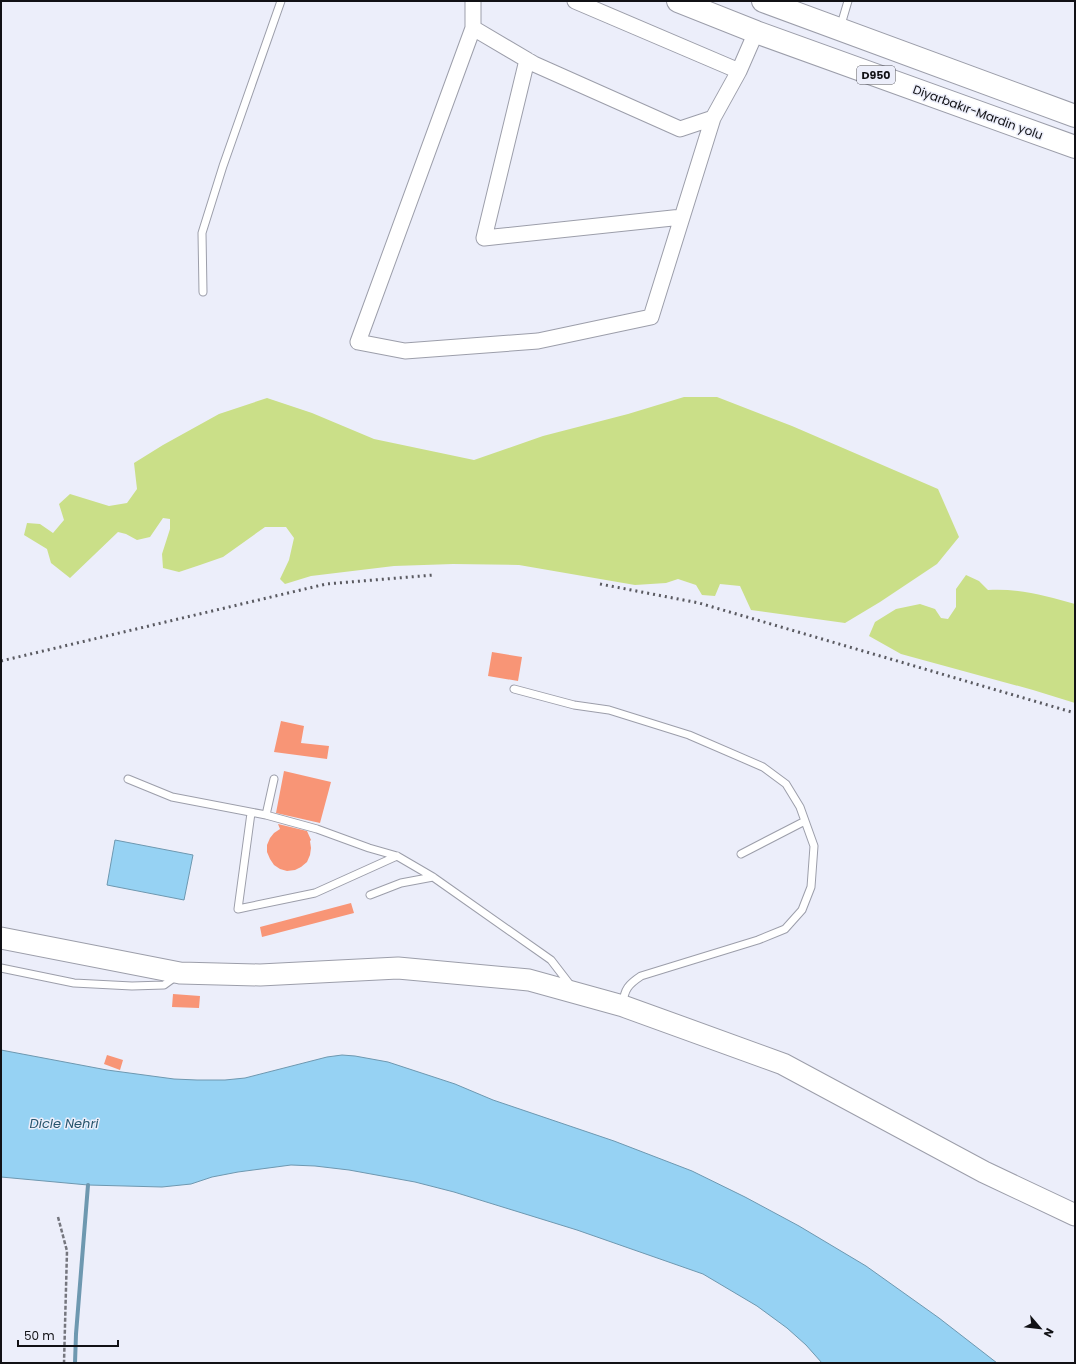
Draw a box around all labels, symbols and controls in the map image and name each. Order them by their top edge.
road number: D950 [857,66,895,84]
street label: Diyarbakır-Mardin yolu [911,81,1045,143]
water label: Dicle Nehri [30,1114,99,1133]
north arrow [1020,1308,1060,1348]
scale bar [18,1322,118,1348]
text: N [1040,1325,1058,1340]
text: 50 m [24,1327,55,1344]

